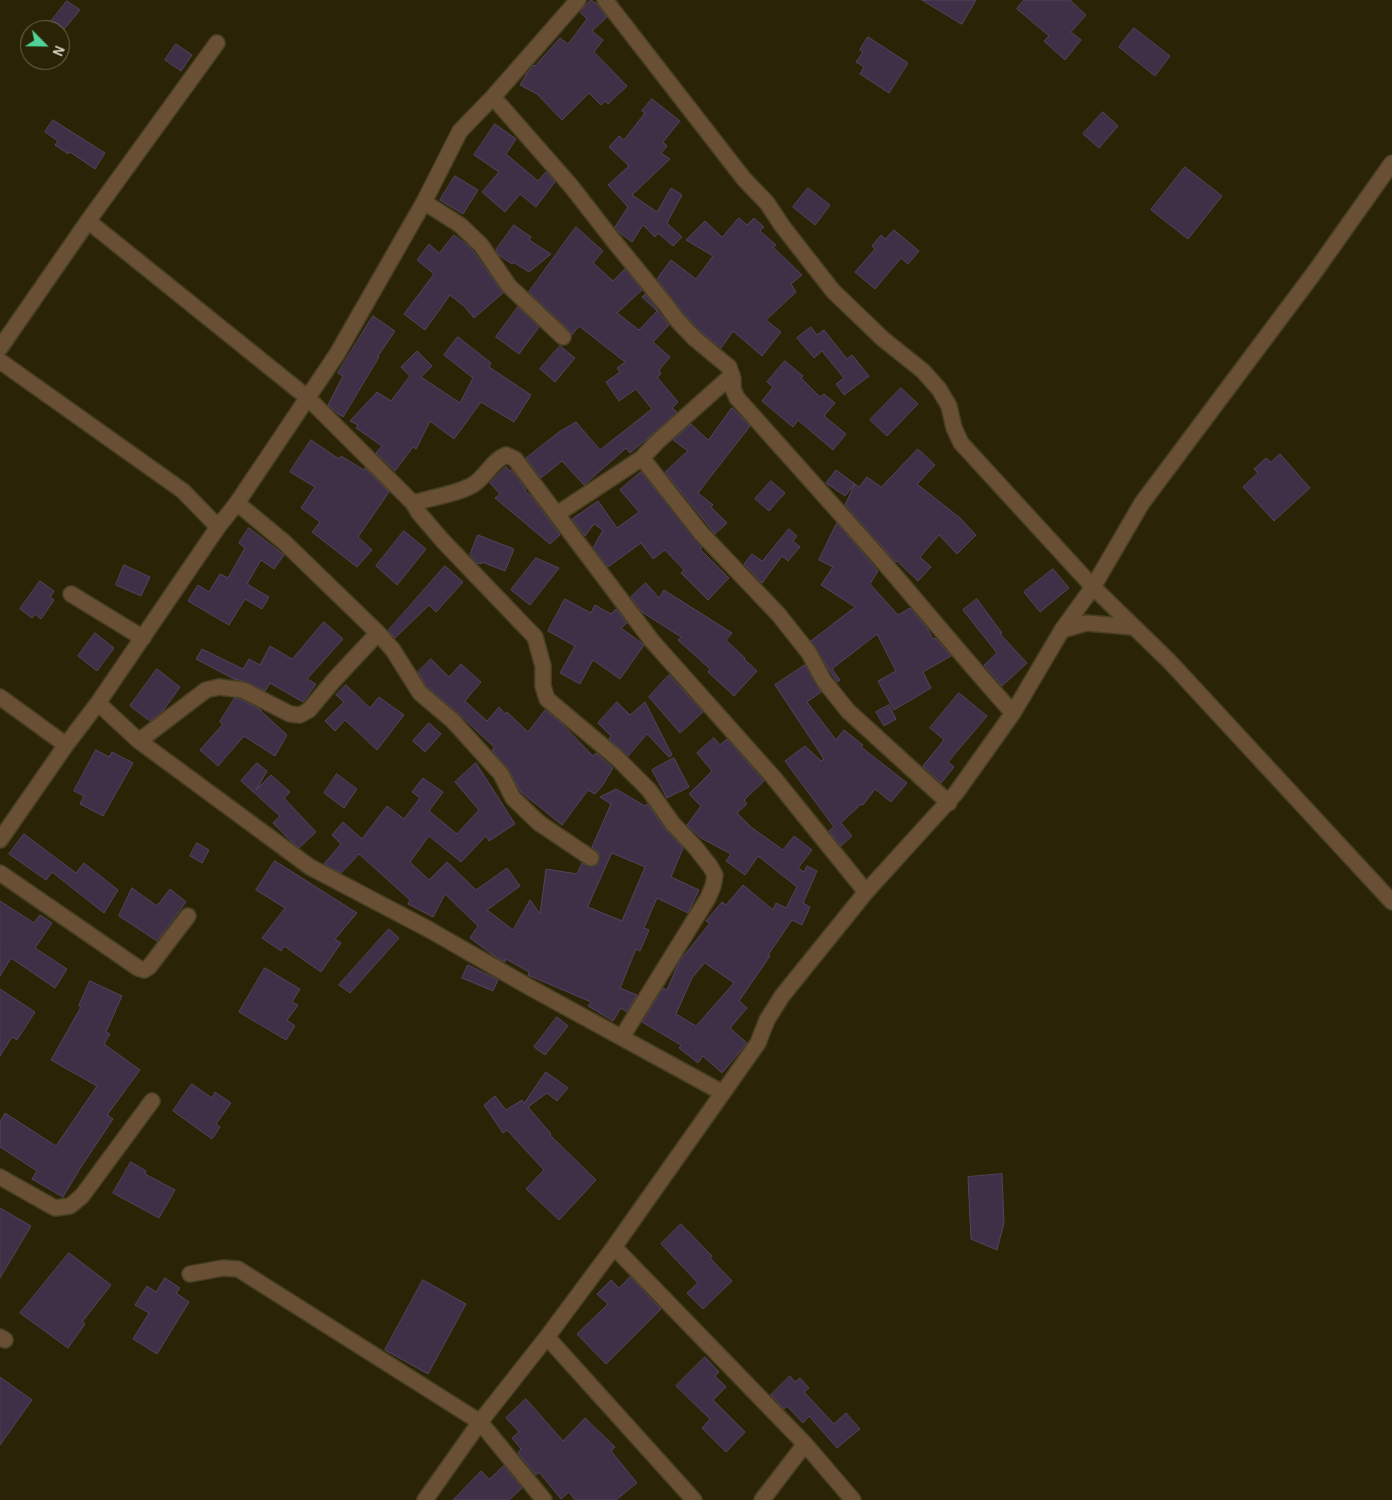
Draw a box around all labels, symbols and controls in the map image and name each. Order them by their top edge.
north arrow [20,20,70,70]
text: N [50,43,66,58]

